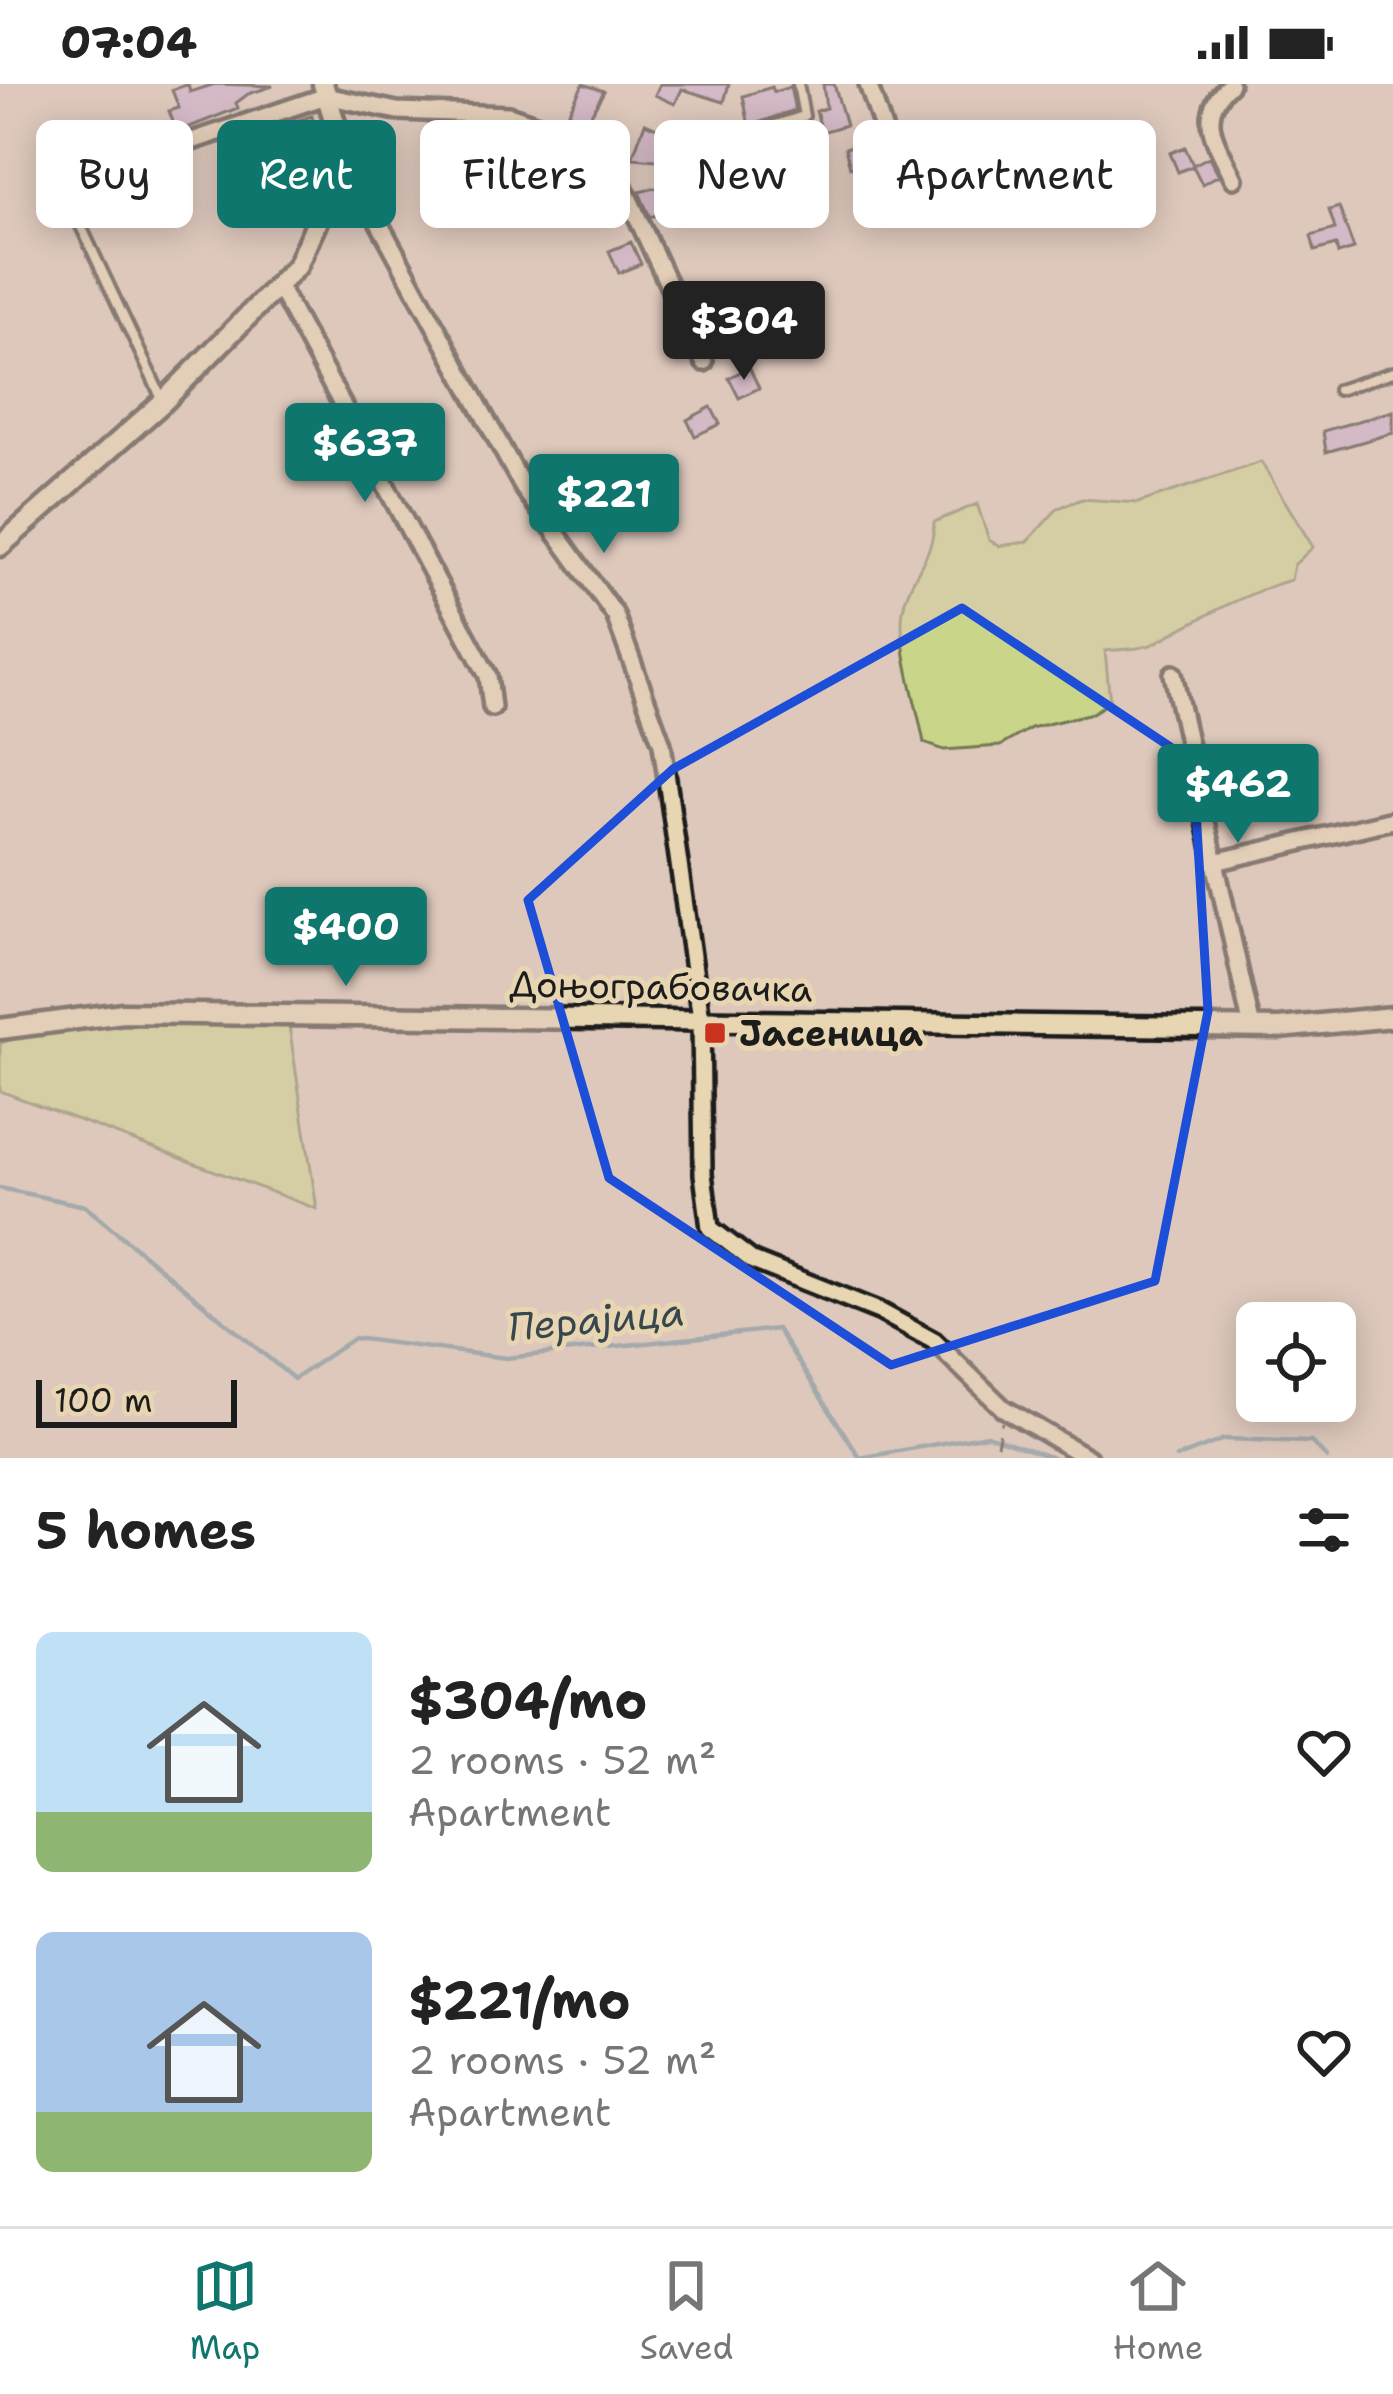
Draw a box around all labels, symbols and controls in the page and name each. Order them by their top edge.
text: 07:04 [60,12,197,72]
chip: Buy [36,120,193,228]
chip: Rent [217,120,396,228]
chip: Filters [420,120,630,228]
chip: New [654,120,829,228]
chip: Apartment [853,120,1156,228]
pin: $304 [673,281,815,383]
text: $304 [690,294,798,346]
pin: $637 [294,403,436,505]
text: $637 [312,416,418,468]
pin: $221 [533,454,675,556]
text: $221 [556,467,652,519]
pin: $462 [1167,744,1309,846]
text: $462 [1185,757,1291,809]
pin: $400 [275,887,417,989]
text: $400 [292,900,400,952]
street label: Доњограбовачка [509,959,813,1014]
place label: Јасеница [739,1009,923,1058]
marker: Јасеница [702,1020,728,1046]
water label: Перајица [505,1285,687,1353]
map controls [1236,1302,1356,1422]
button: locate [1236,1302,1356,1422]
scale bar [36,1374,237,1427]
text: 100 m [54,1378,153,1423]
text: 5 homes [36,1496,256,1564]
icon: filters [1291,1497,1357,1563]
text: $304/mo [408,1666,647,1734]
icon: home [132,1680,276,1824]
icon: heart [1291,1719,1357,1785]
text: 2 rooms · 52 m² [408,1734,717,1786]
text: Apartment [408,1786,611,1838]
text: $221/mo [408,1966,631,2034]
icon: home [132,1980,276,2124]
icon: heart [1291,2019,1357,2085]
text: 2 rooms · 52 m² [408,2034,717,2086]
text: Apartment [408,2086,611,2138]
tab: Map [190,2253,260,2370]
tab: Saved [640,2253,733,2370]
tab: Home [1113,2253,1203,2370]

